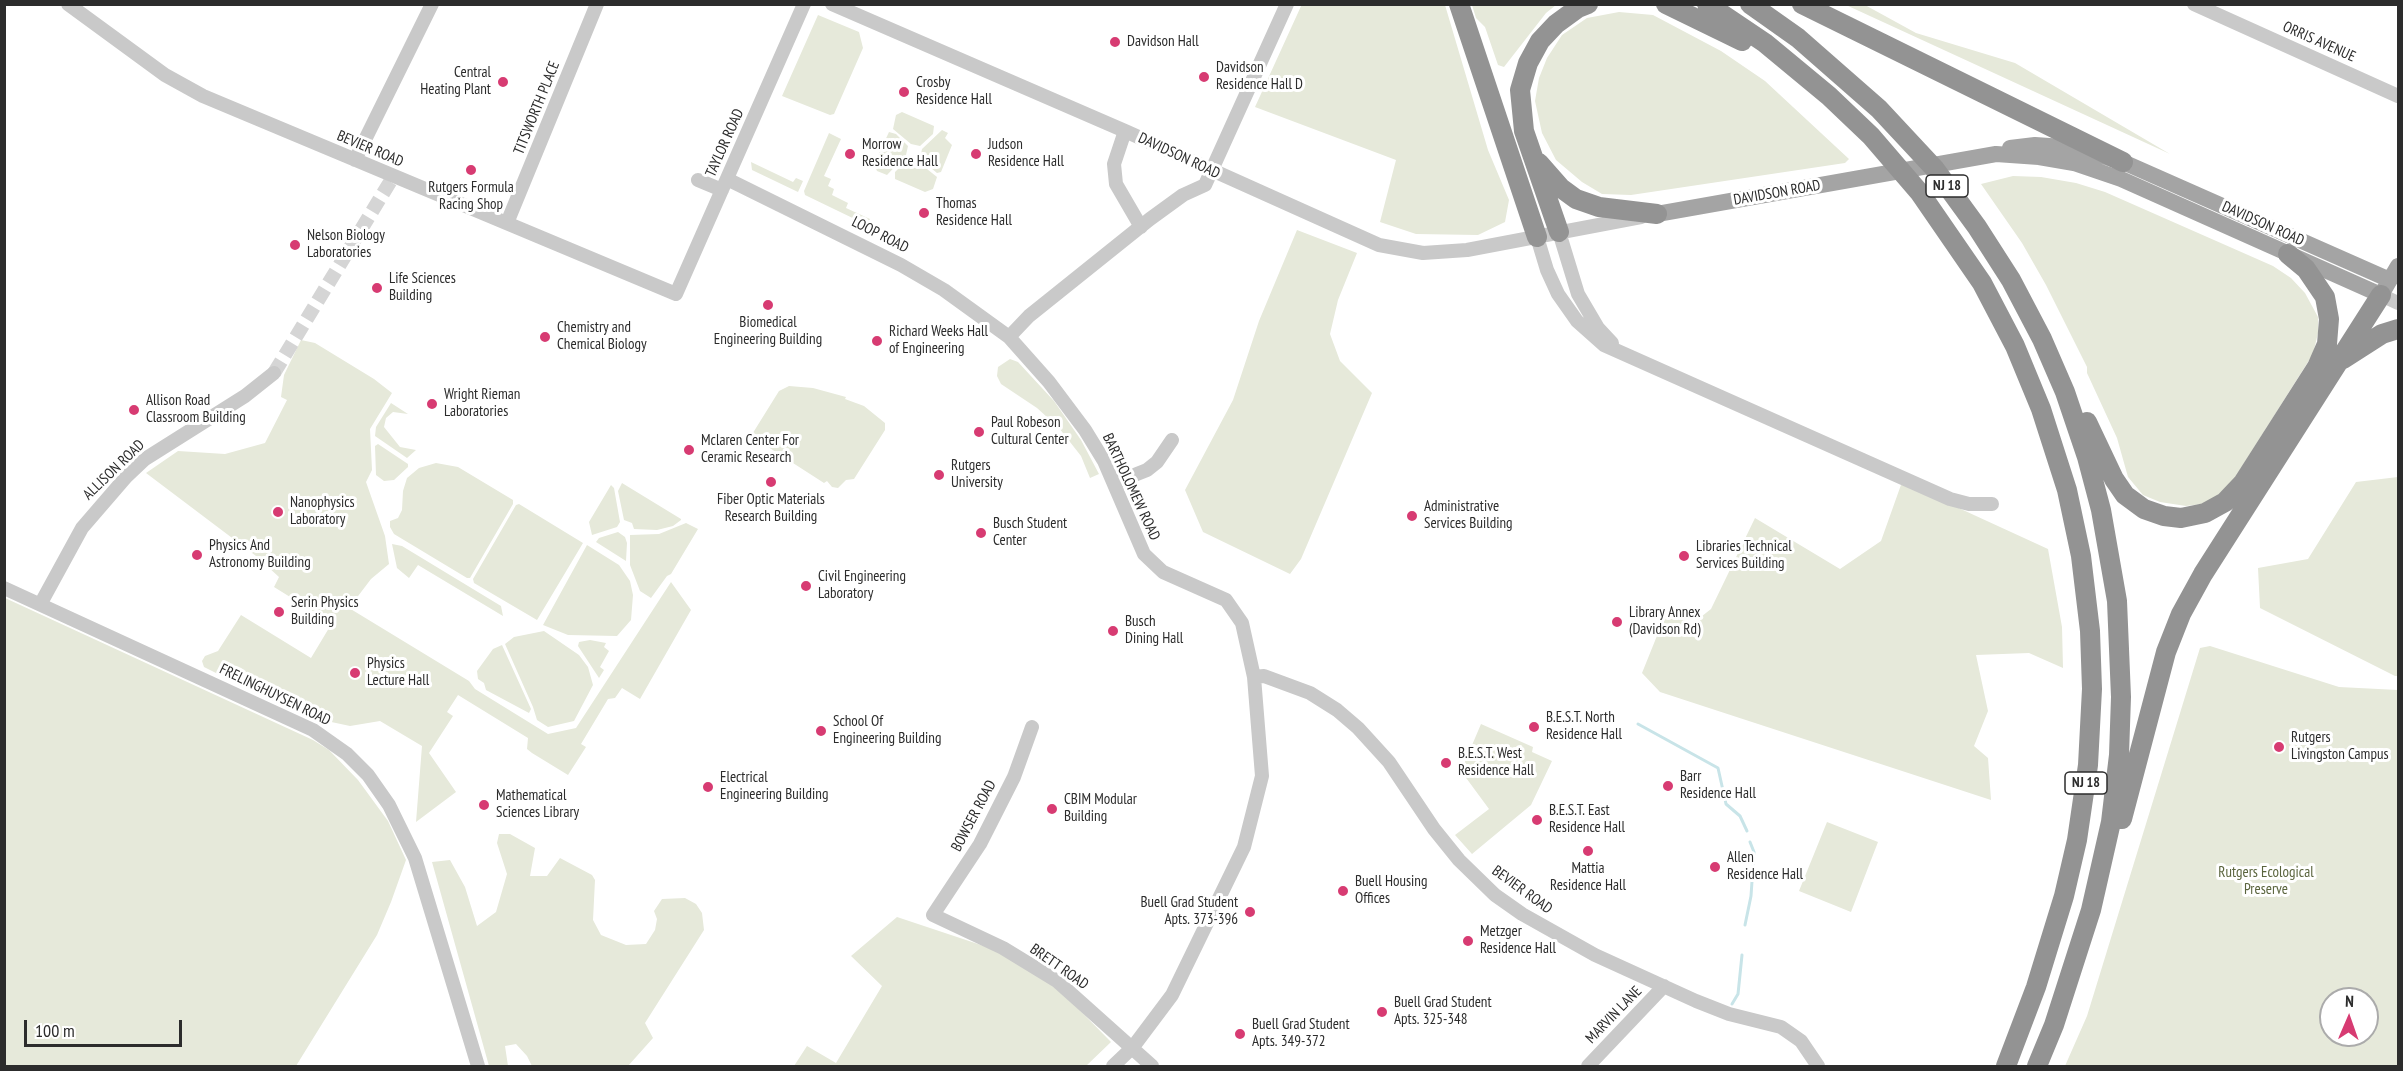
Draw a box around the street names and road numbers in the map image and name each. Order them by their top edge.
street label: ORRIS AVENUE [2280,18,2358,66]
street label: TITSWORTH PLACE [510,59,564,157]
street label: TAYLOR ROAD [702,106,748,180]
street label: BEVIER ROAD [334,127,406,171]
street label: DAVIDSON ROAD [1135,129,1223,183]
road number: NJ 18 [1926,175,1968,197]
street label: DAVIDSON ROAD [1732,176,1822,210]
street label: DAVIDSON ROAD [2219,198,2307,250]
street label: LOOP ROAD [849,213,911,257]
street label: BARTHOLOMEW ROAD [1098,431,1164,543]
street label: ALLISON ROAD [79,436,149,504]
street label: FRELINGHUYSEN ROAD [216,660,334,730]
road number: NJ 18 [2065,772,2107,794]
street label: BOWSER ROAD [948,777,1000,855]
street label: BEVIER ROAD [1488,862,1556,918]
street label: BRETT ROAD [1026,940,1092,994]
street label: MARVIN LANE [1582,983,1646,1047]

